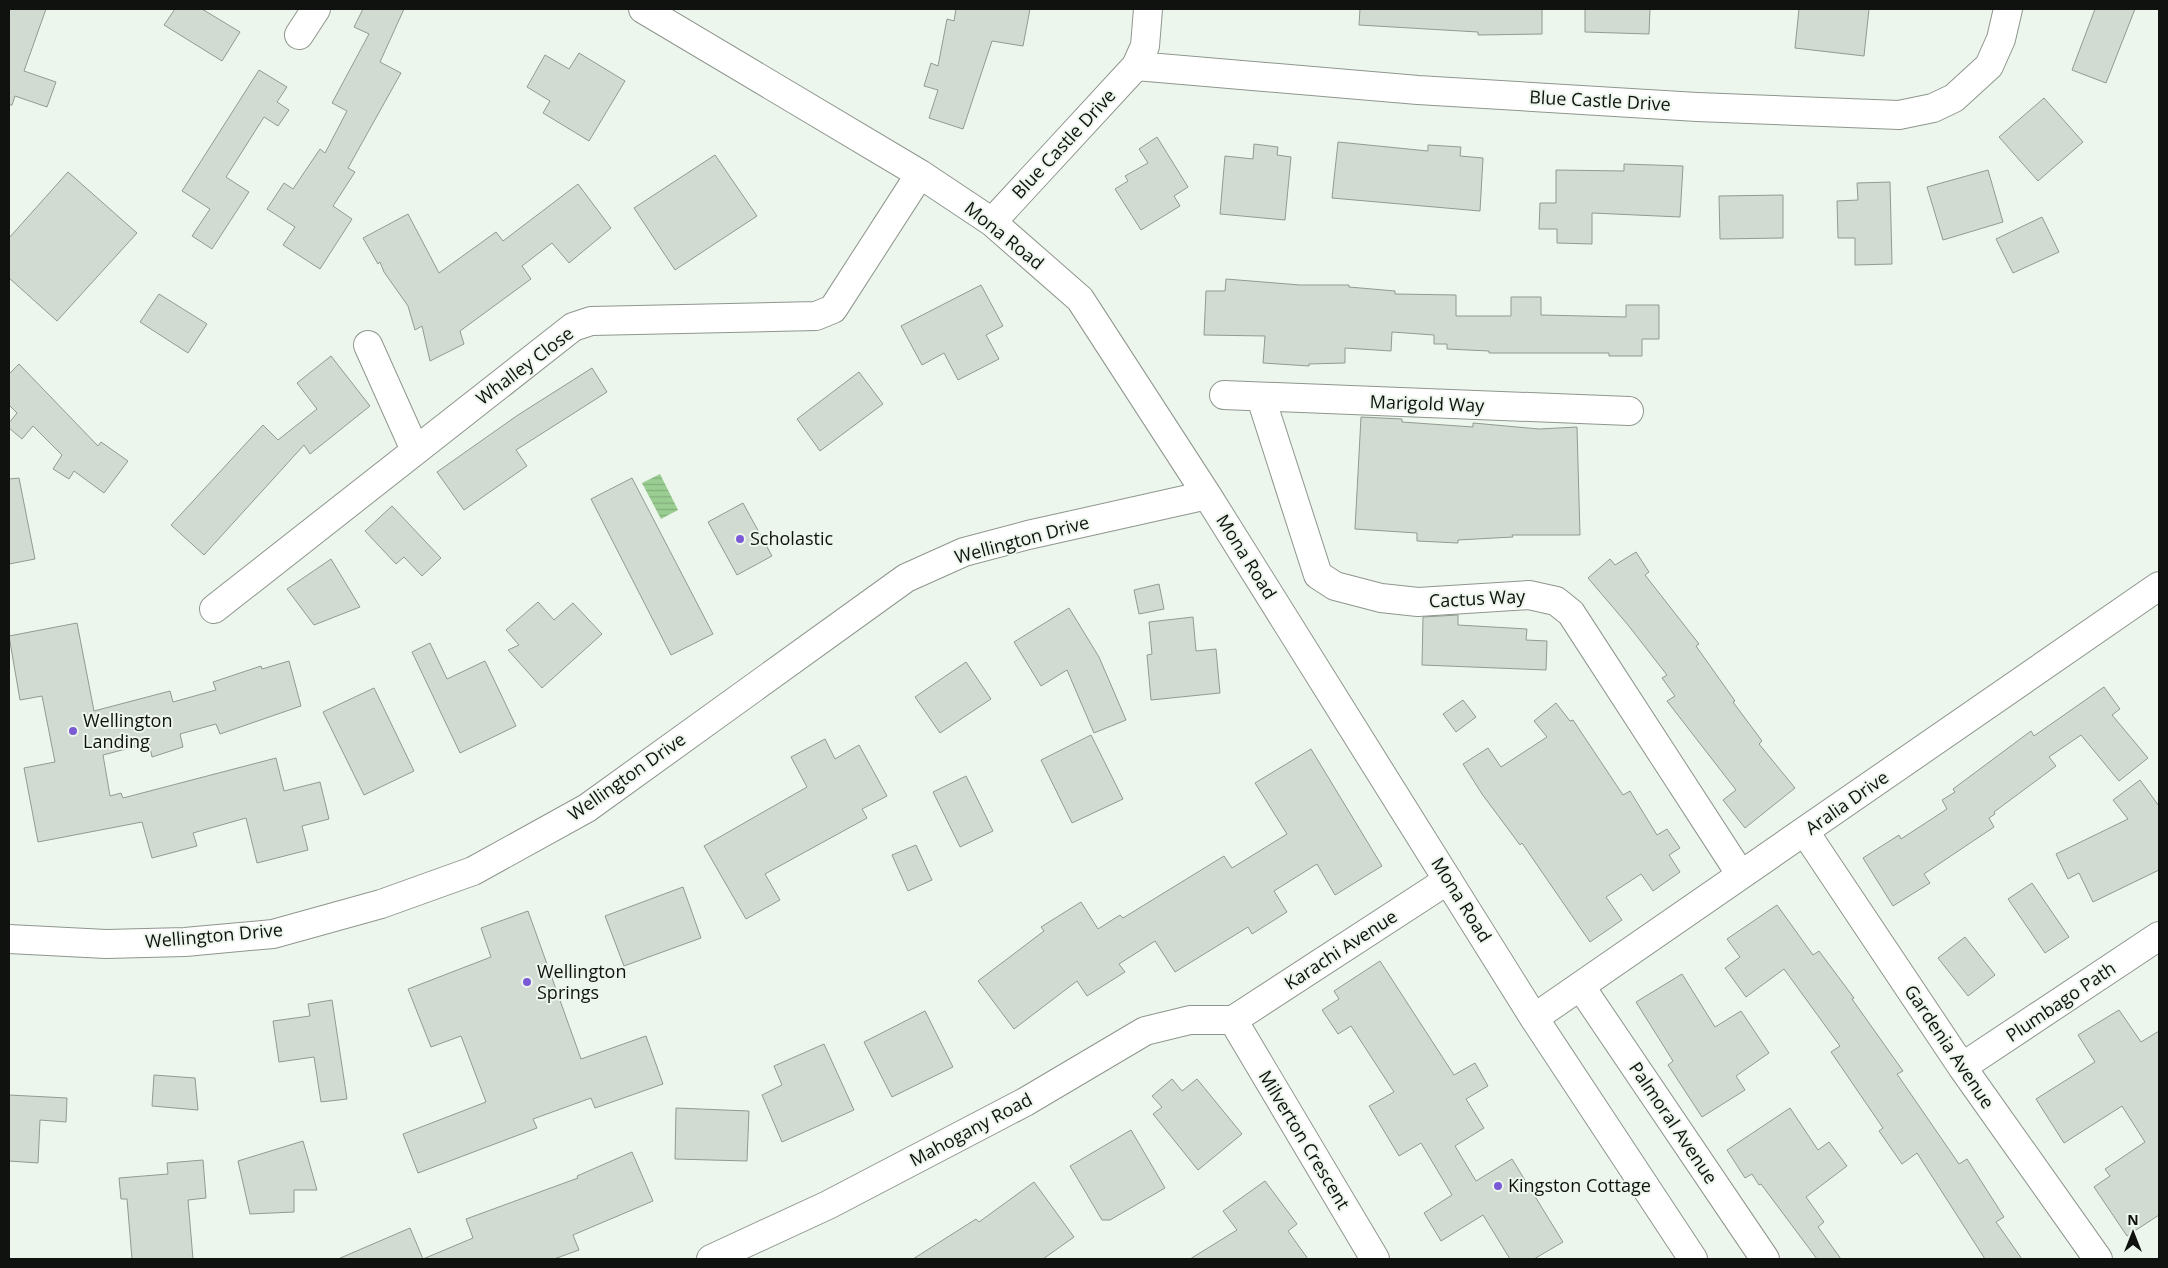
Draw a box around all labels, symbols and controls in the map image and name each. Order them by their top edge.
street label: Blue Castle Drive [1006,83,1120,203]
street label: Blue Castle Drive [1529,84,1671,116]
street label: Mona Road [960,196,1049,275]
street label: Whalley Close [471,321,578,410]
street label: Marigold Way [1369,389,1486,417]
street label: Wellington Drive [952,510,1092,569]
street label: Mona Road [1211,510,1282,603]
place label: Scholastic [750,526,833,550]
marker: Scholastic [734,533,746,545]
street label: Cactus Way [1428,583,1527,613]
place label: Wellington Landing [83,708,172,753]
marker: Wellington Landing [67,725,79,737]
street label: Wellington Drive [563,727,690,826]
street label: Aralia Drive [1800,765,1893,840]
street label: Mona Road [1426,853,1497,946]
street label: Karachi Avenue [1279,904,1401,995]
street label: Wellington Drive [144,917,284,953]
street label: Plumbago Path [2001,956,2120,1047]
place label: Wellington Springs [537,959,626,1004]
marker: Wellington Springs [521,976,533,988]
street label: Gardenia Avenue [1899,980,2000,1113]
street label: Palmoral Avenue [1624,1057,1724,1188]
street label: Milverton Crescent [1254,1065,1356,1213]
street label: Mahogany Road [905,1087,1036,1172]
place label: Kingston Cottage [1508,1173,1651,1197]
marker: Kingston Cottage [1492,1180,1504,1192]
north arrow [2108,1208,2158,1258]
text: N [2127,1210,2139,1229]

